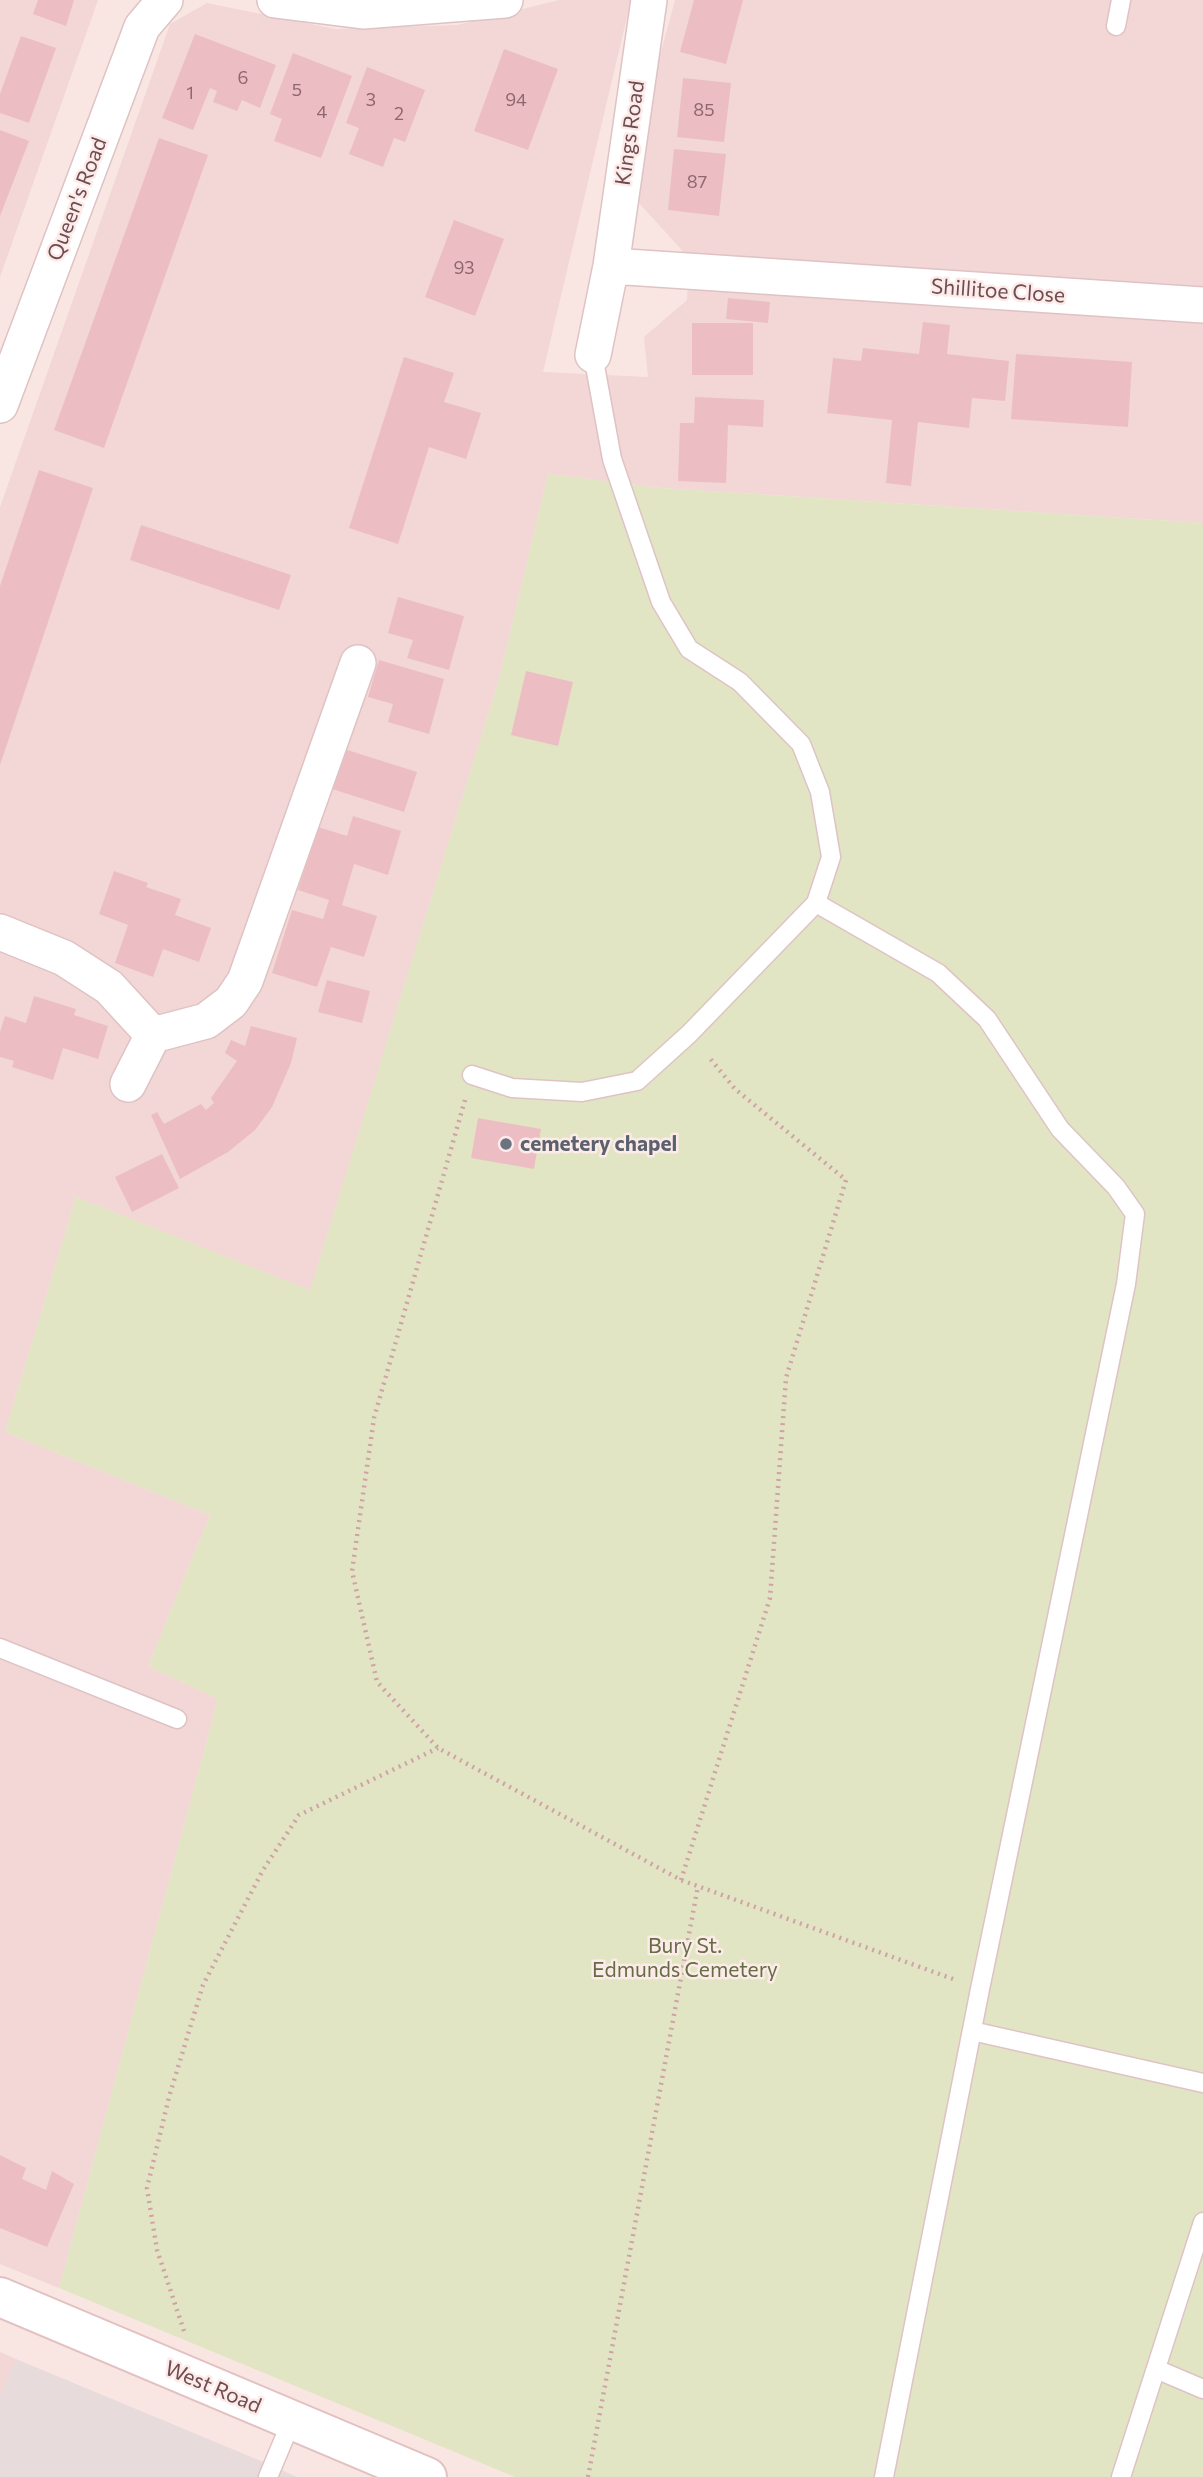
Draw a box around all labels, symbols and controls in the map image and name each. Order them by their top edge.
house number: 6 [238,67,248,89]
house number: 5 [292,79,302,101]
street label: Kings Road [610,79,650,187]
house number: 1 [186,82,194,104]
house number: 3 [366,89,376,111]
house number: 94 [505,89,527,111]
house number: 85 [693,99,715,121]
house number: 4 [317,101,327,123]
house number: 2 [394,103,404,125]
street label: Queen's Road [42,134,112,264]
house number: 87 [687,171,707,193]
house number: 93 [453,257,475,279]
street label: Shillitoe Close [930,274,1066,308]
place label: cemetery chapel [520,1131,677,1157]
marker: cemetery chapel [498,1136,514,1152]
park label: Bury St. Edmunds Cemetery [592,1933,778,1983]
street label: West Road [161,2355,265,2419]

